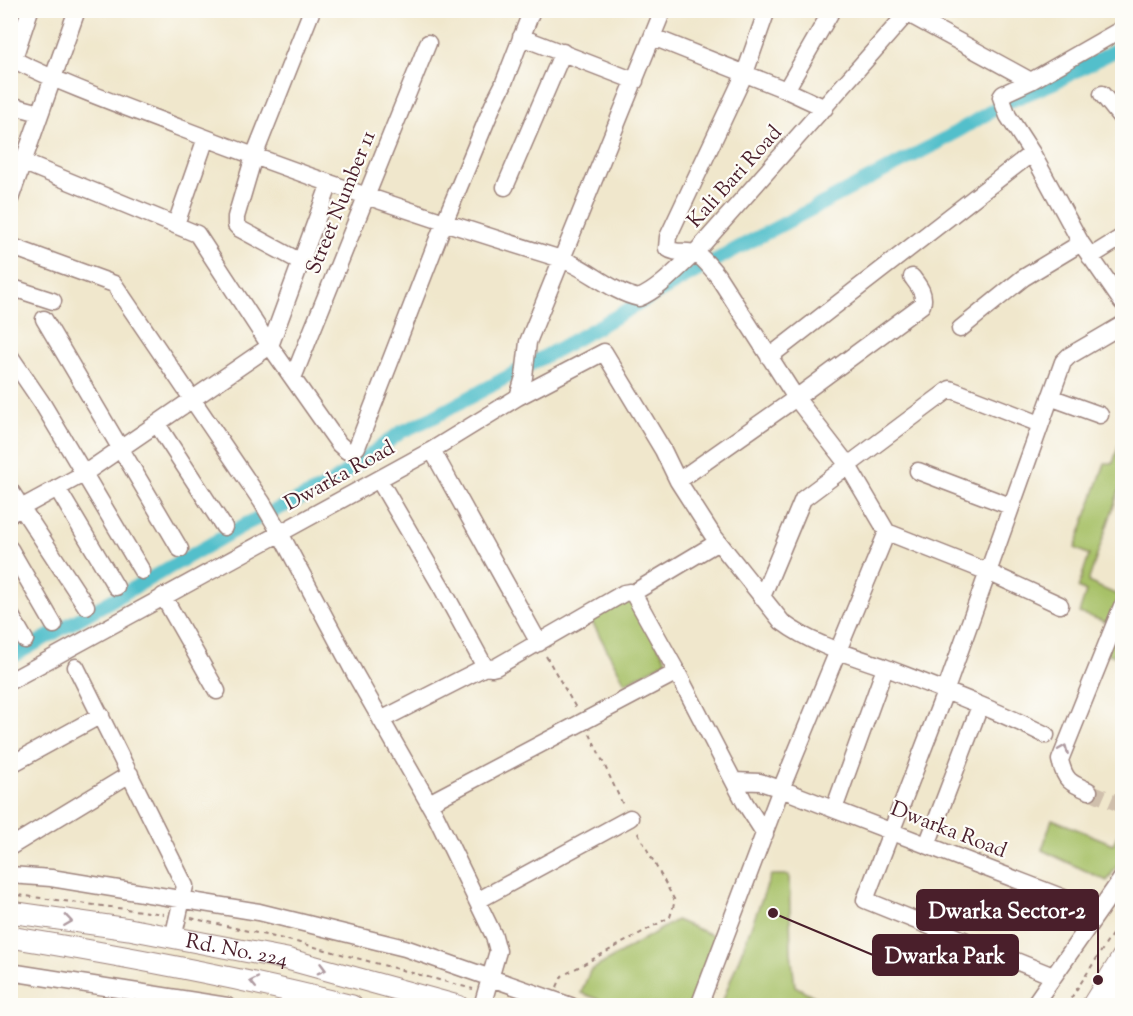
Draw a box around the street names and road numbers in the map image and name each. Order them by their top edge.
street label: Kali Bari Road [681,119,790,235]
street label: Street Number 11 [299,126,384,279]
street label: Dwarka Road [279,434,401,520]
street label: Dwarka Road [886,795,1011,867]
street label: Rd. No. 224 [183,927,290,976]

